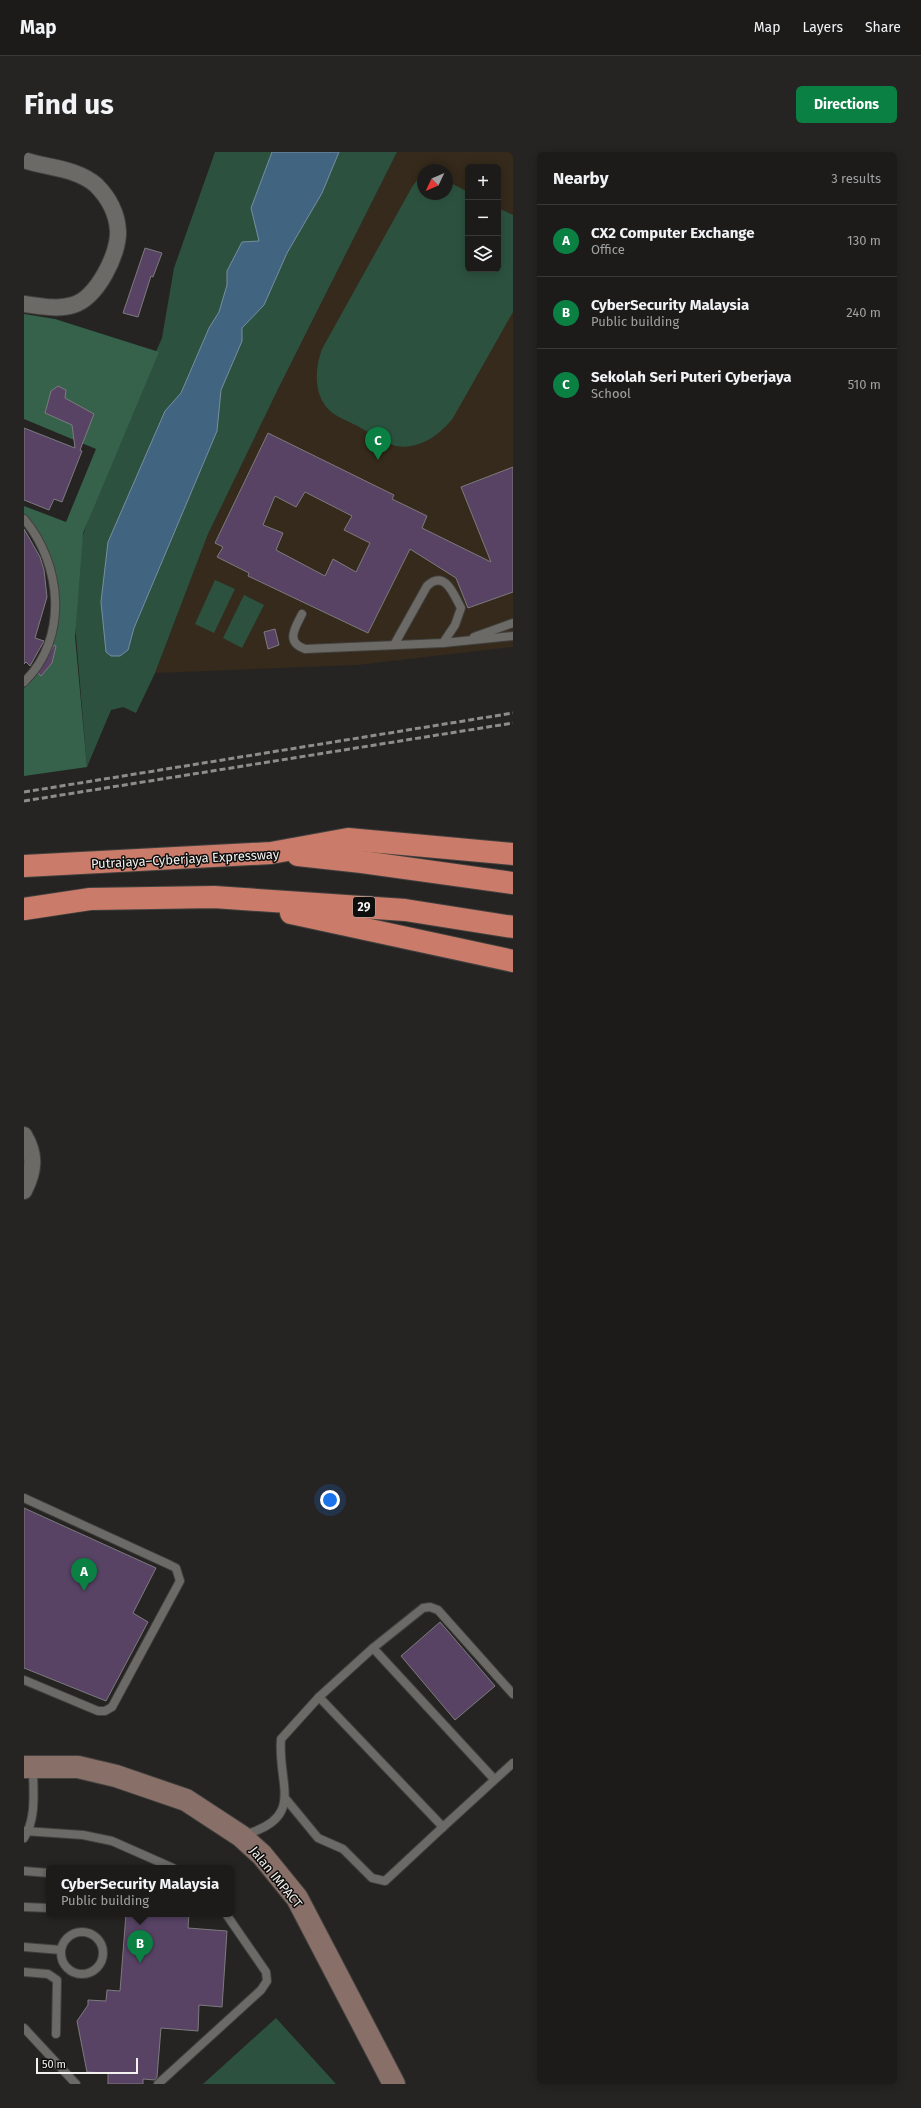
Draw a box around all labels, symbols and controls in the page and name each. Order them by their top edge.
text: Map [20,16,57,39]
text: Map [754,19,780,36]
text: Layers [802,19,843,36]
text: Share [865,19,901,36]
button: Directions [796,86,897,123]
text: Find us [24,88,114,121]
north arrow [417,164,453,200]
map controls [465,164,501,272]
button: + [465,164,501,200]
text: Nearby [553,168,608,189]
text: 3 results [831,171,881,186]
button: − [465,200,501,236]
text: CX2 Computer Exchange [591,224,755,242]
text: A [562,233,570,248]
text: 130 m [847,233,881,248]
button: layers [465,236,501,272]
text: Office [591,242,625,257]
text: CyberSecurity Malaysia [591,296,749,314]
text: B [562,305,570,320]
text: 240 m [846,305,881,320]
text: Public building [591,314,679,329]
text: Sekolah Seri Puteri Cyberjaya [591,368,792,386]
text: C [562,377,570,392]
text: 510 m [848,377,881,392]
text: School [591,386,631,401]
pin: C [365,427,391,460]
street label: Putrajaya–Cyberjaya Expressway [91,847,280,871]
road number: 29 [353,897,375,917]
your location [320,1490,340,1510]
pin: A [71,1558,97,1591]
street label: Jalan IMPACT [247,1843,306,1911]
popup [46,1865,234,1917]
text: CyberSecurity Malaysia [61,1875,219,1893]
text: Public building [61,1893,149,1908]
pin: B [127,1930,153,1963]
scale bar [36,2056,138,2075]
text: 50 m [42,2058,66,2071]

